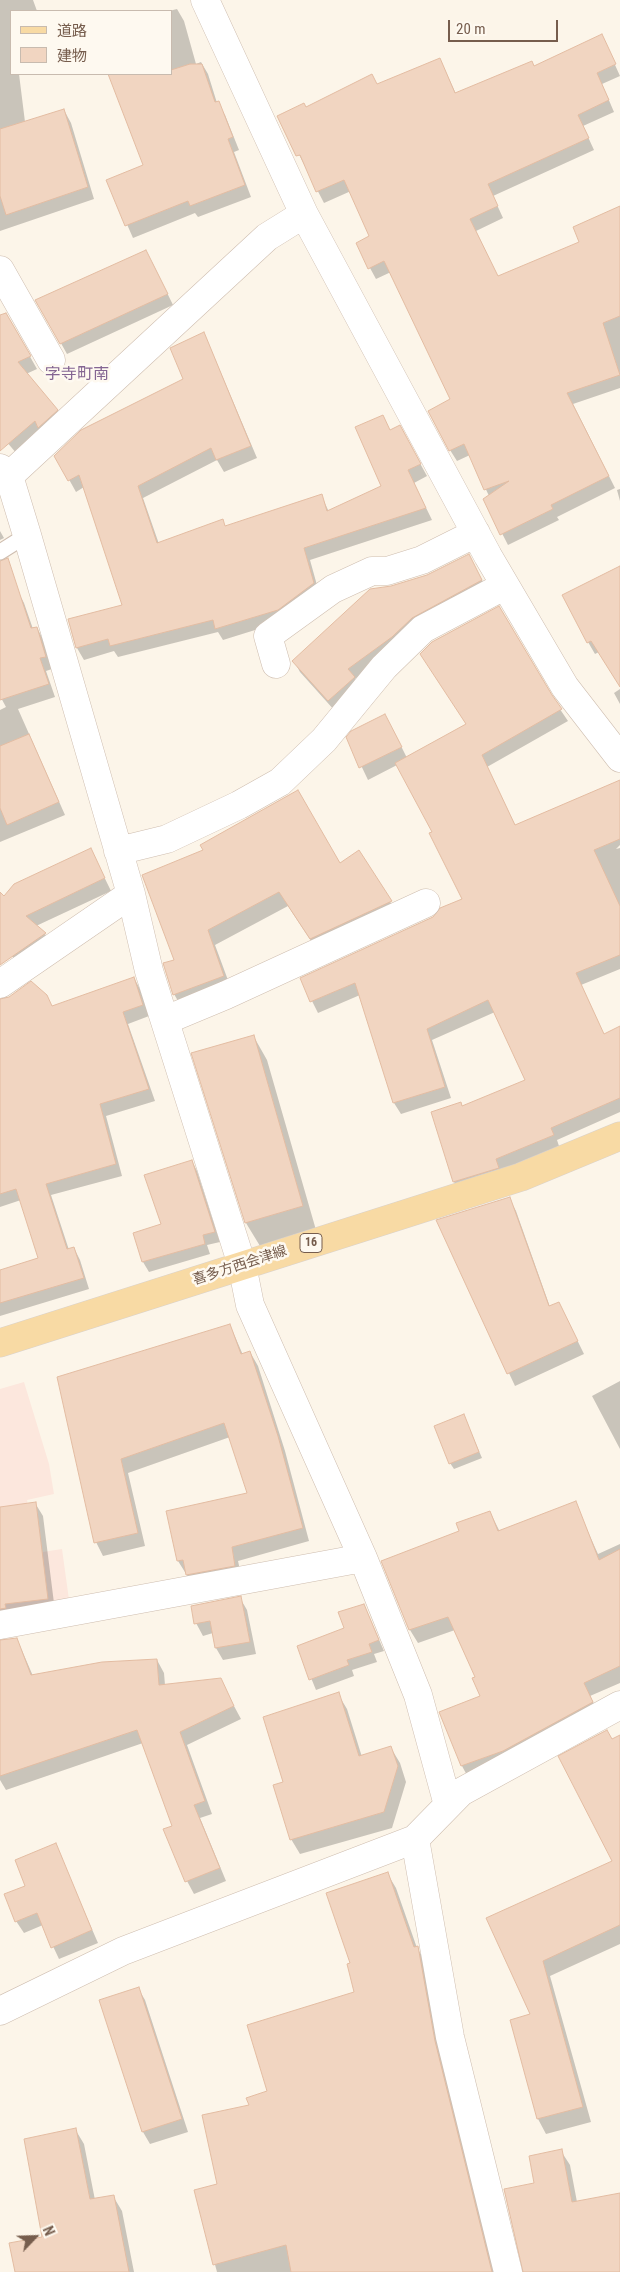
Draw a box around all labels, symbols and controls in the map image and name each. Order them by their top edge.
legend [10,10,172,75]
scale bar [450,10,560,42]
text: 20 m [456,20,486,38]
text: 道路 [57,22,87,40]
text: 建物 [57,47,87,65]
district label: 字寺町南 [45,365,109,385]
road number: 16 [300,1234,322,1252]
street label: 喜多方西会津線 [191,1243,289,1289]
north arrow [10,2212,60,2262]
text: N [40,2224,58,2238]

